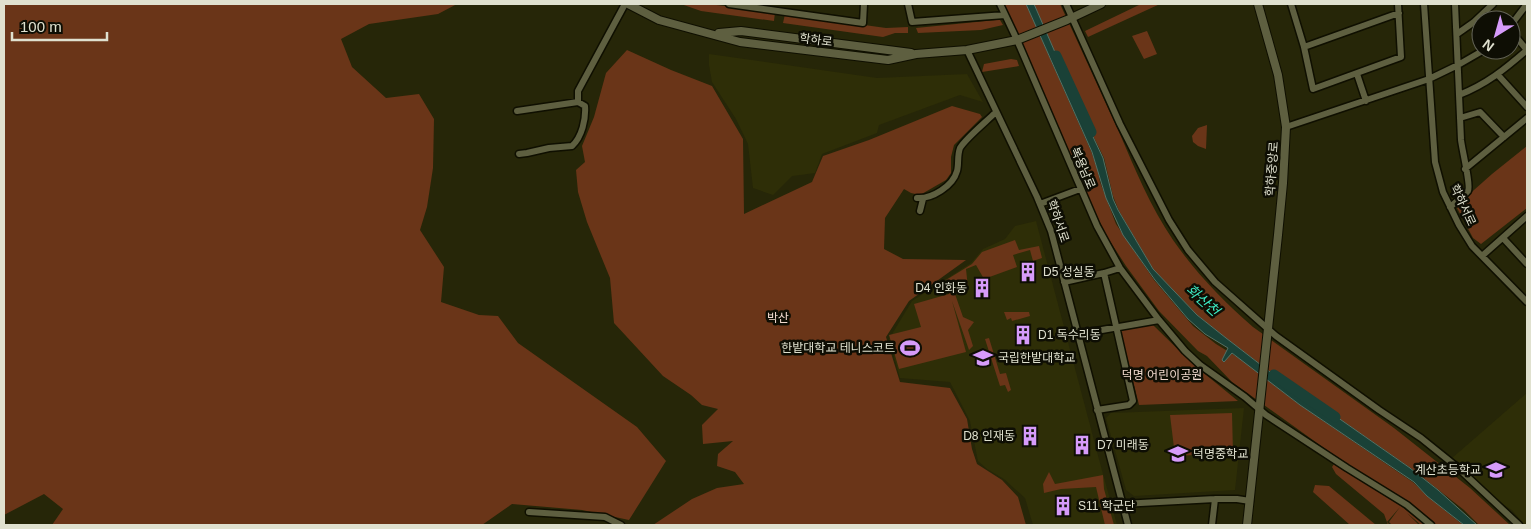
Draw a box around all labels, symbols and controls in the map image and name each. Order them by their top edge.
scale bar [12,10,108,42]
north arrow [1471,10,1521,60]
text: 100 m [20,18,62,35]
street label: 학하로 [799,31,833,49]
text: N [1479,36,1497,55]
street label: 학하중앙로 [1263,141,1281,197]
street label: 복용남로 [1068,145,1098,191]
street label: 학하서로 [1447,182,1479,228]
street label: 학하서로 [1044,198,1072,244]
building icon: D5 성실동 [1017,261,1039,283]
place label: D5 성실동 [1043,265,1095,279]
building icon: D4 인화동 [971,277,993,299]
place label: D4 인화동 [915,281,967,295]
water label: 화산천 [1183,281,1224,320]
park label: 박산 [767,311,789,325]
building icon: D1 독수리동 [1012,324,1034,346]
place label: D1 독수리동 [1038,328,1101,342]
sports icon: 한밭대학교 테니스코트 [899,337,921,359]
place label: 한밭대학교 테니스코트 [781,341,895,355]
school or university icon: 국립한밭대학교 [972,347,994,369]
place label: 국립한밭대학교 [998,351,1075,365]
park label: 덕명 어린이공원 [1122,368,1202,382]
building icon: D8 인재동 [1019,425,1041,447]
place label: D8 인재동 [963,429,1015,443]
building icon: D7 미래동 [1071,434,1093,456]
place label: D7 미래동 [1097,438,1149,452]
school or university icon: 덕명중학교 [1167,443,1189,465]
place label: 덕명중학교 [1193,447,1248,461]
school or university icon: 계산초등학교 [1485,459,1507,481]
place label: 계산초등학교 [1415,463,1481,477]
building icon: S11 학군단 [1052,495,1074,517]
place label: S11 학군단 [1078,499,1135,513]

